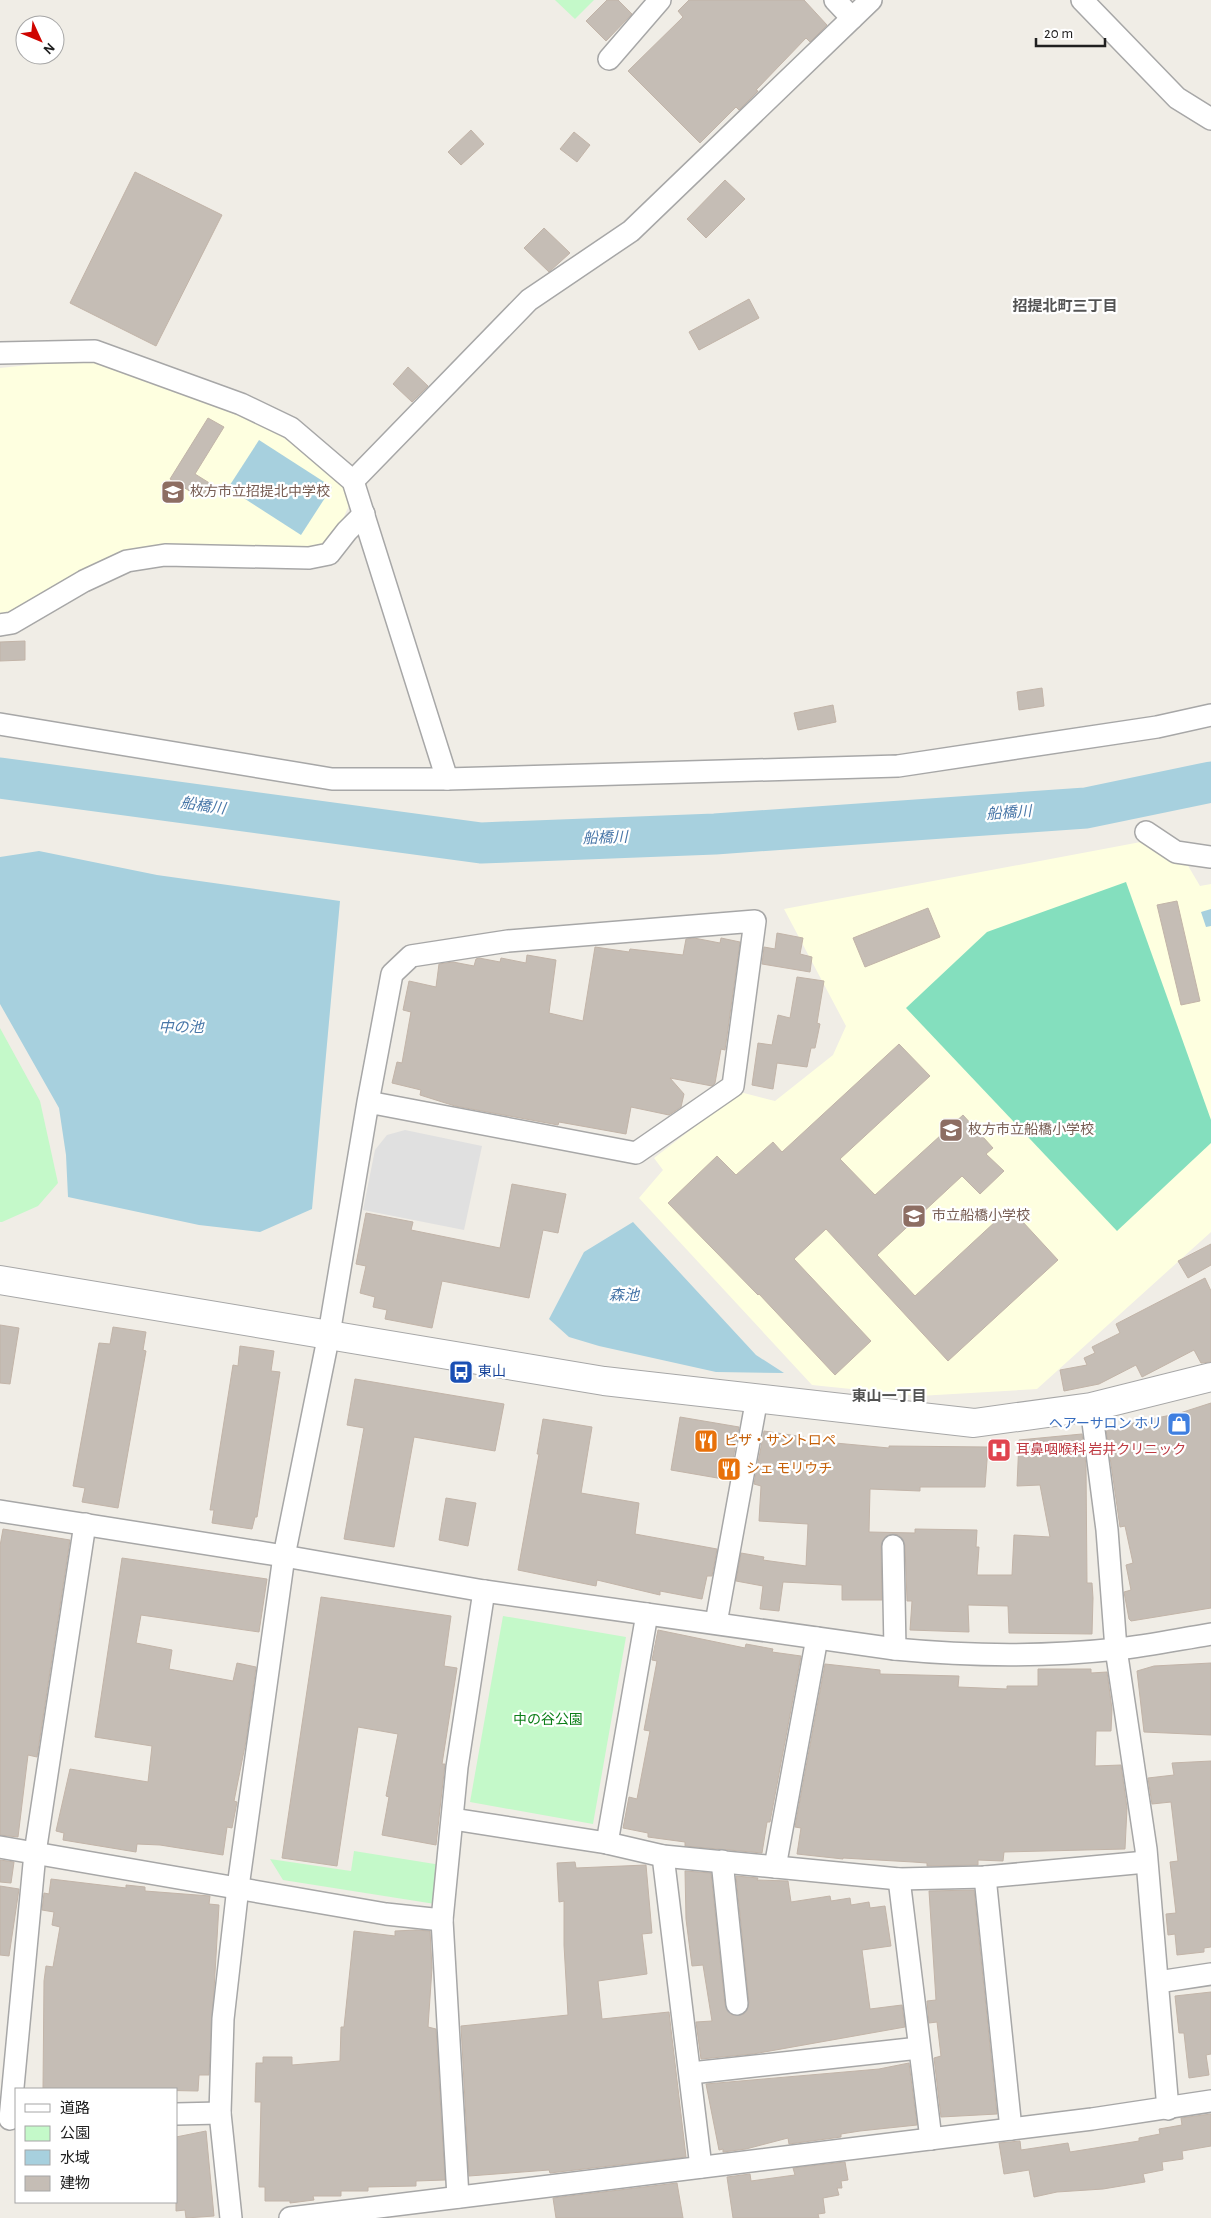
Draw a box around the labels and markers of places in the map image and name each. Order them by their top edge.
school or university icon: 枚方市立招提北中学校 [160,479,186,505]
place label: 枚方市立招提北中学校 [190,483,330,499]
school or university icon: 枚方市立船橋小学校 [938,1117,964,1143]
place label: 枚方市立船橋小学校 [968,1121,1094,1137]
school or university icon: 市立船橋小学校 [901,1203,927,1229]
place label: 市立船橋小学校 [932,1208,1030,1223]
bus stop icon: 東山 [448,1359,474,1385]
place label: 東山 [478,1364,506,1379]
shop icon: ヘアーサロン ホリ [1166,1411,1192,1437]
place label: ヘアーサロン ホリ [1049,1417,1162,1431]
restaurant icon: ピザ・サントロペ [693,1428,719,1454]
place label: ピザ・サントロペ [724,1433,836,1448]
hospital icon: 耳鼻咽喉科 岩井クリニック [986,1437,1012,1463]
place label: 耳鼻咽喉科 岩井クリニック [1016,1441,1186,1457]
restaurant icon: シェ モリウチ [716,1456,742,1482]
place label: シェ モリウチ [746,1462,832,1476]

